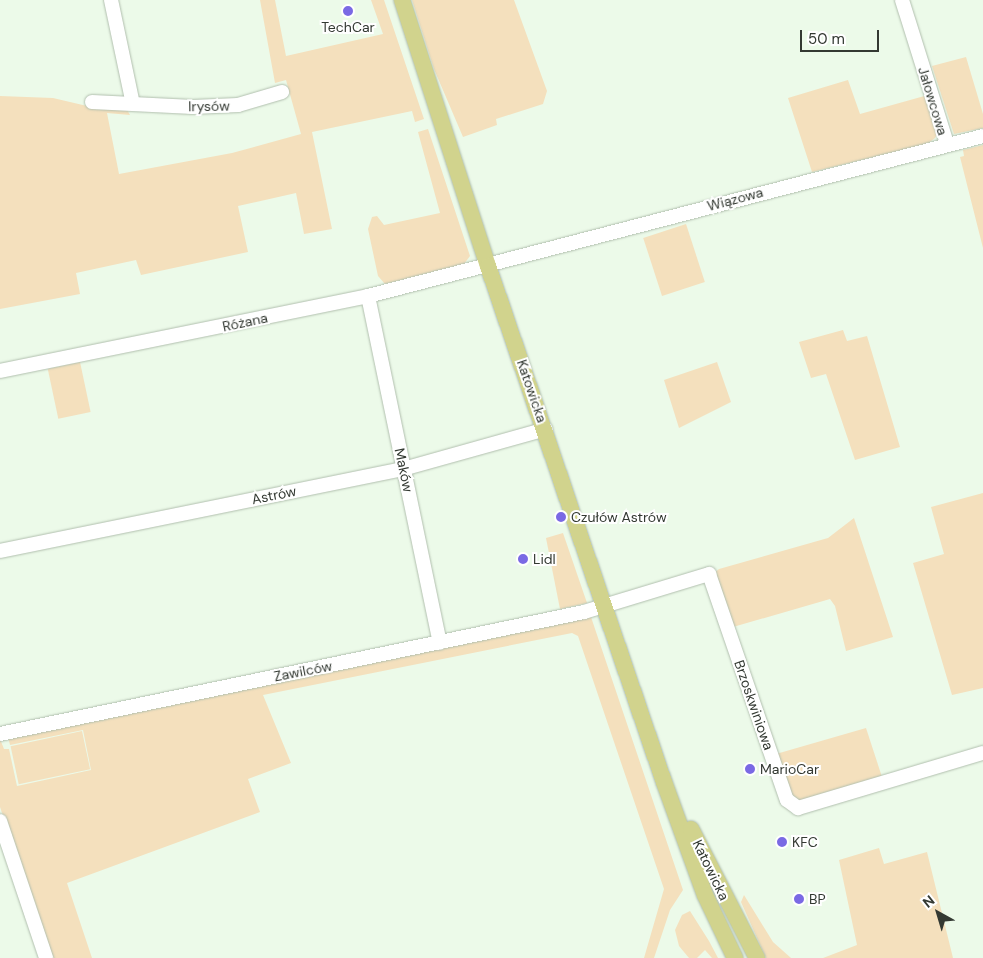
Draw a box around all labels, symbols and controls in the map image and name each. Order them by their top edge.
marker: TechCar [342,5,354,17]
place label: TechCar [321,19,375,35]
scale bar [803,20,882,52]
text: 50 m [808,29,845,49]
street label: Jałowcowa [915,65,951,137]
street label: Irysów [188,97,230,115]
street label: Wiązowa [705,184,765,214]
street label: Różana [221,309,269,335]
street label: Katowicka [513,357,551,425]
street label: Maków [391,446,417,494]
street label: Astrów [250,482,298,508]
place label: Czułów Astrów [571,509,667,525]
marker: Czułów Astrów [555,511,567,523]
place label: Lidl [533,551,556,567]
marker: Lidl [517,553,529,565]
street label: Zawilców [272,657,334,685]
street label: Brzoskwiniowa [731,658,777,752]
place label: MarioCar [760,761,819,777]
marker: MarioCar [744,763,756,775]
place label: KFC [792,834,818,850]
marker: KFC [776,836,788,848]
street label: Katowicka [689,837,733,903]
north arrow [913,888,963,938]
place label: BP [809,891,826,907]
text: N [919,891,938,912]
marker: BP [793,893,805,905]

